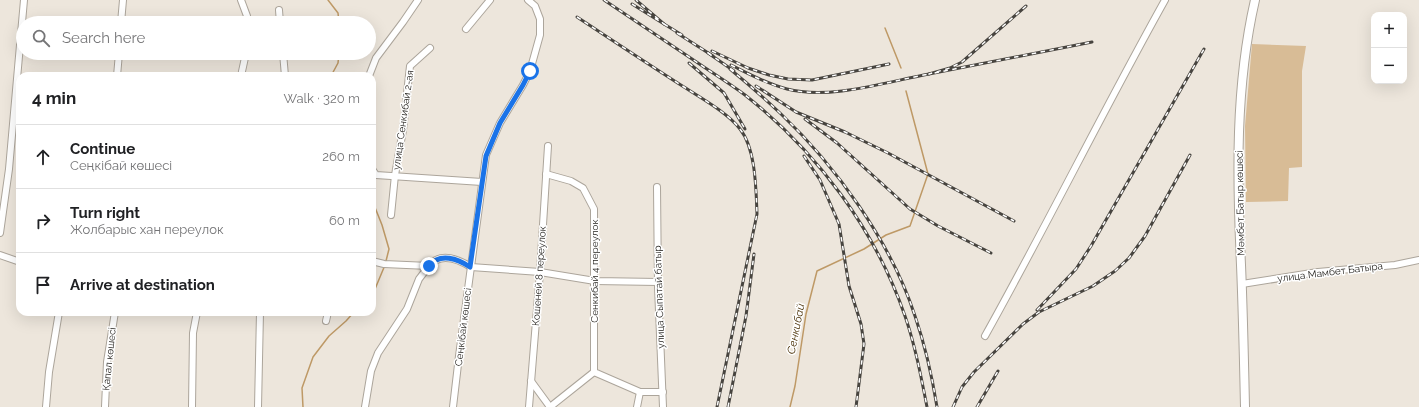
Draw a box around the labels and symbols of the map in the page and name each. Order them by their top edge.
route start [521,62,539,80]
street label: улица Сенкибай 2-ая [391,69,415,171]
street label: Мәмбет Батыр көшесі [1234,150,1246,256]
street label: Сенкибай 4 переулок [589,219,600,323]
street label: Кошеней 8 переулок [530,226,548,326]
street label: улица Сыпатай батыр [652,245,666,349]
route end [420,257,438,275]
street label: улица Мамбет Батыра [1277,260,1383,284]
street label: Сеңкібай көшесі [453,287,473,367]
water label: Сенкибай [785,303,807,355]
street label: Қапал көшесі [100,327,118,391]

